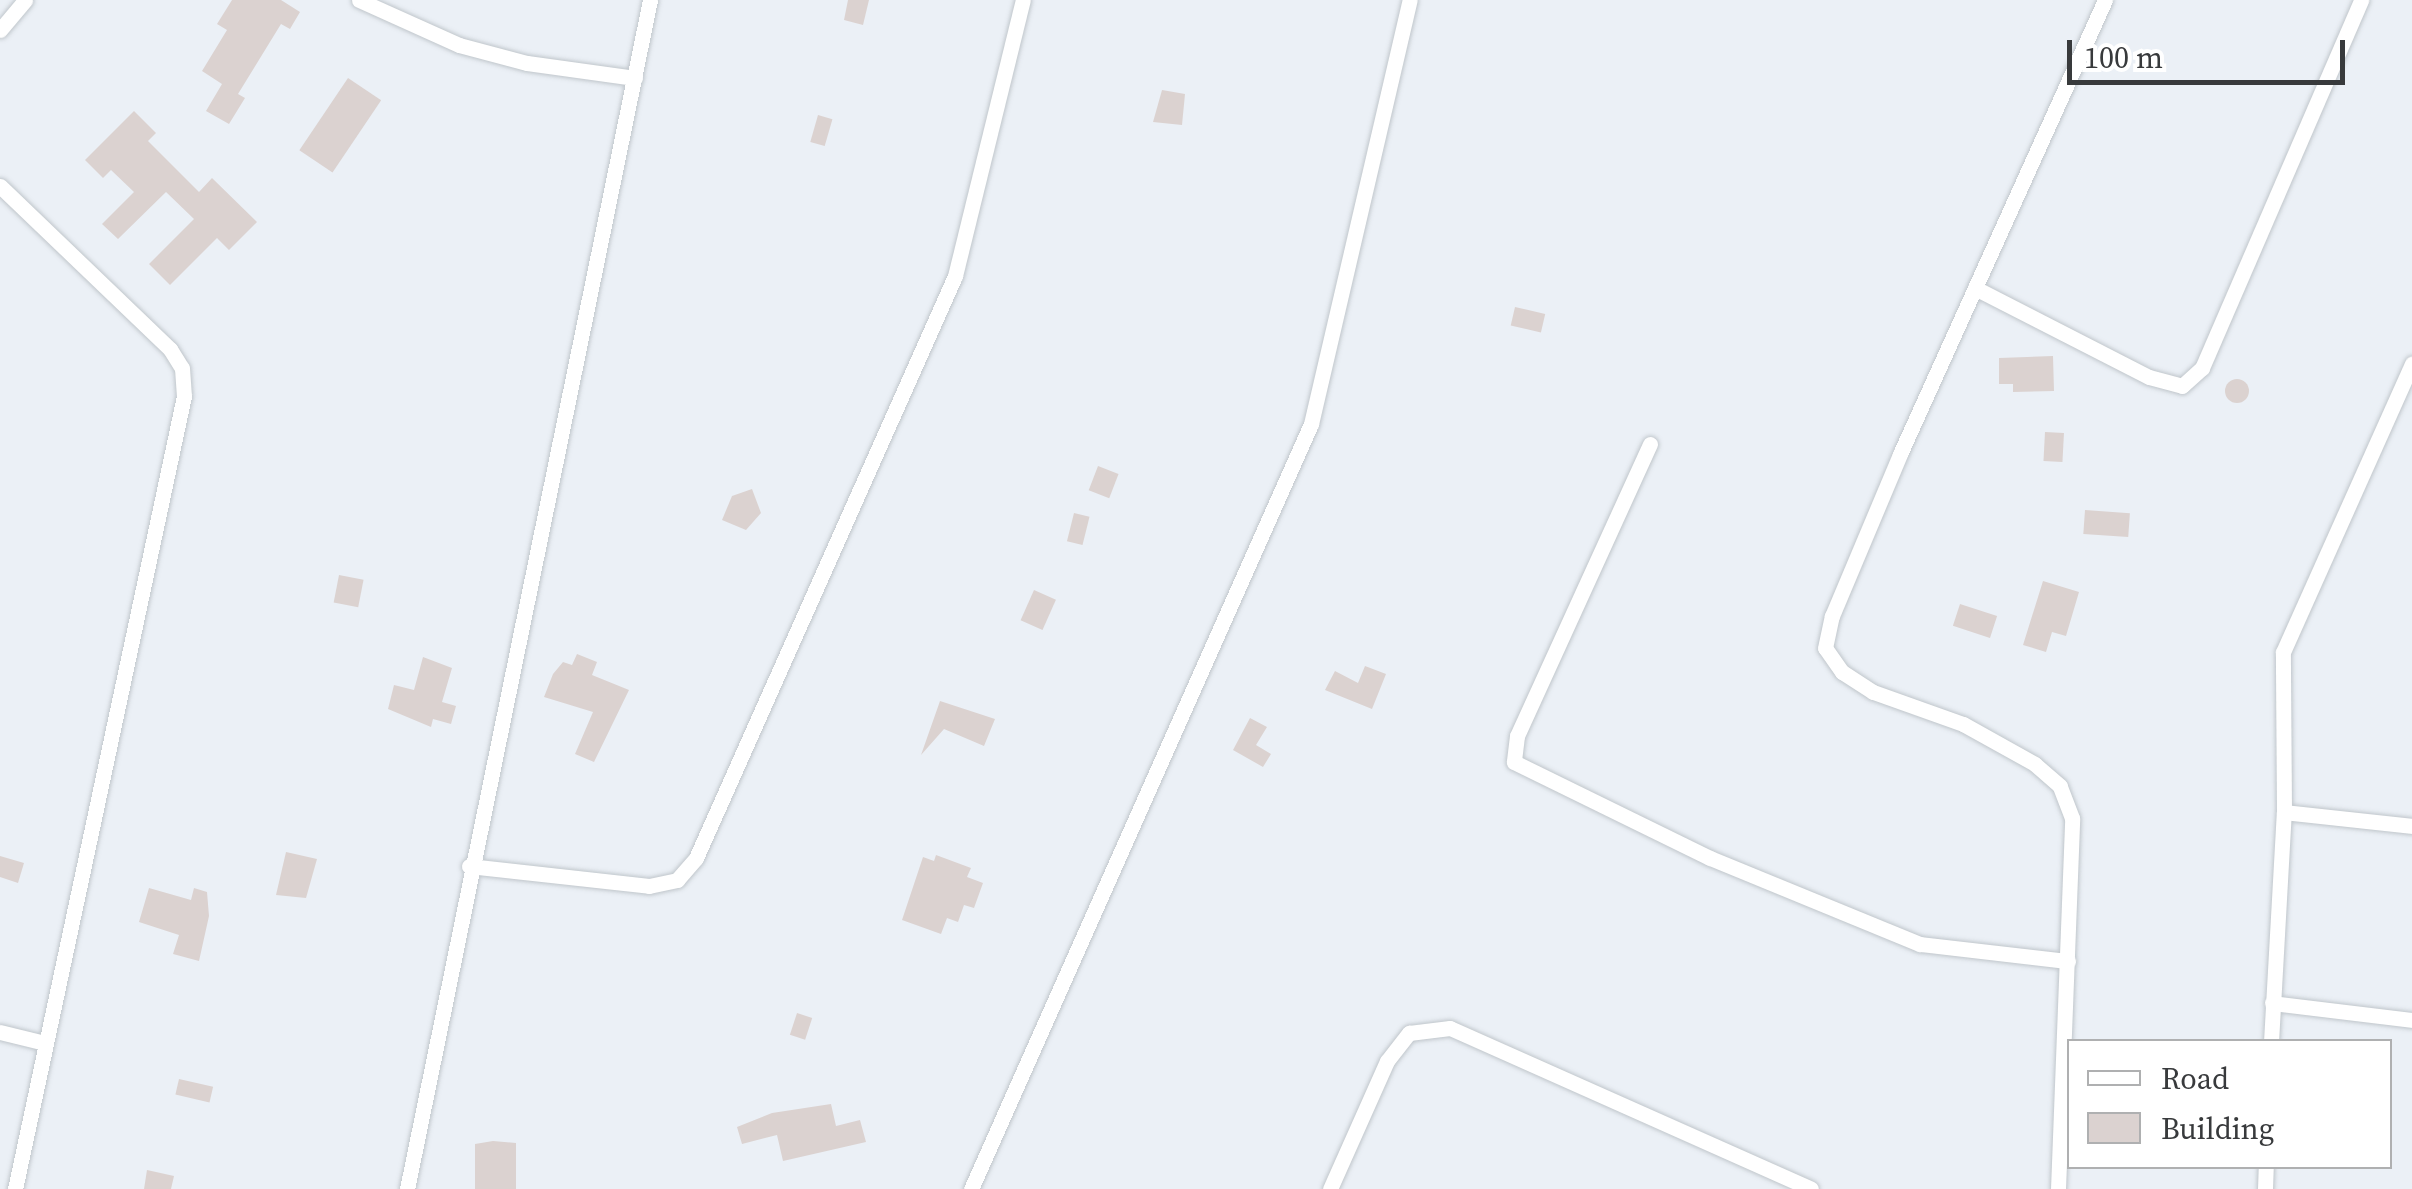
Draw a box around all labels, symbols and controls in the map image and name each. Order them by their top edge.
scale bar [2072,20,2350,82]
text: 100 m [2084,37,2163,78]
legend [2067,1039,2392,1169]
text: Road [2161,1058,2229,1099]
text: Building [2161,1108,2274,1149]

